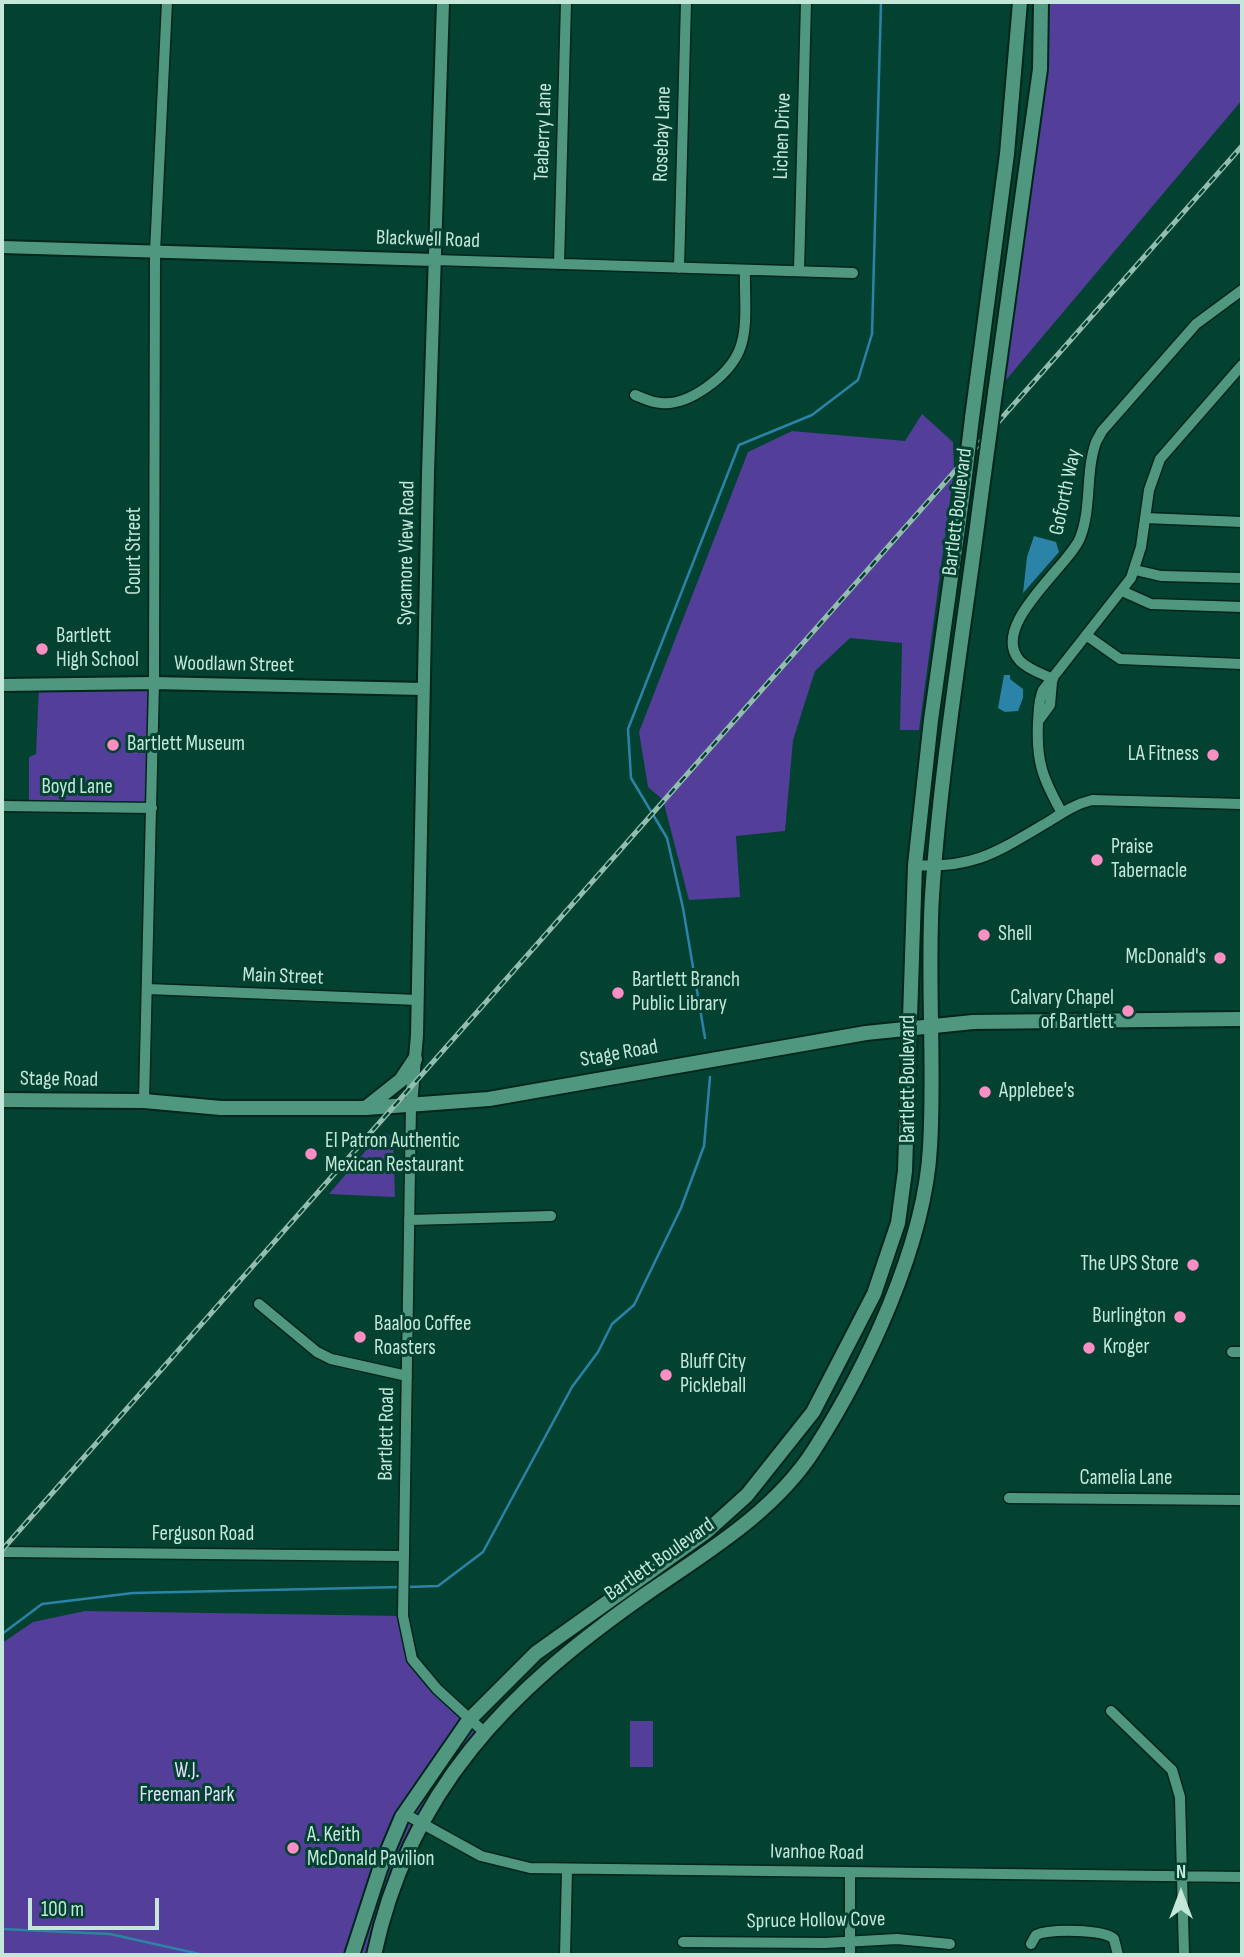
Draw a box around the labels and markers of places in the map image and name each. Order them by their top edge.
place label: Bartlett High School [56,624,139,674]
marker: Bartlett High School [34,641,50,657]
place label: Bartlett Museum [127,732,245,758]
marker: Bartlett Museum [105,737,121,753]
place label: LA Fitness [1128,742,1199,768]
marker: LA Fitness [1205,747,1221,763]
place label: Praise Tabernacle [1111,835,1187,885]
marker: Praise Tabernacle [1089,852,1105,868]
place label: Shell [998,922,1032,948]
marker: Shell [976,927,992,943]
place label: McDonald's [1126,945,1206,971]
marker: McDonald's [1212,950,1228,966]
place label: Bartlett Branch Public Library [632,968,740,1018]
marker: Bartlett Branch Public Library [610,985,626,1001]
place label: Calvary Chapel of Bartlett [1010,986,1114,1036]
marker: Calvary Chapel of Bartlett [1120,1003,1136,1019]
place label: Applebee's [999,1079,1075,1105]
marker: Applebee's [977,1084,993,1100]
place label: El Patron Authentic Mexican Restaurant [325,1129,464,1179]
marker: El Patron Authentic Mexican Restaurant [303,1146,319,1162]
place label: The UPS Store [1080,1252,1179,1278]
marker: The UPS Store [1185,1257,1201,1273]
place label: Burlington [1092,1304,1166,1330]
marker: Burlington [1172,1309,1188,1325]
place label: Baaloo Coffee Roasters [374,1312,471,1362]
marker: Baaloo Coffee Roasters [352,1329,368,1345]
place label: Kroger [1103,1335,1149,1361]
marker: Kroger [1081,1340,1097,1356]
place label: Bluff City Pickleball [680,1350,746,1400]
marker: Bluff City Pickleball [658,1367,674,1383]
place label: A. Keith McDonald Pavilion [307,1823,435,1873]
marker: A. Keith McDonald Pavilion [285,1840,301,1856]

